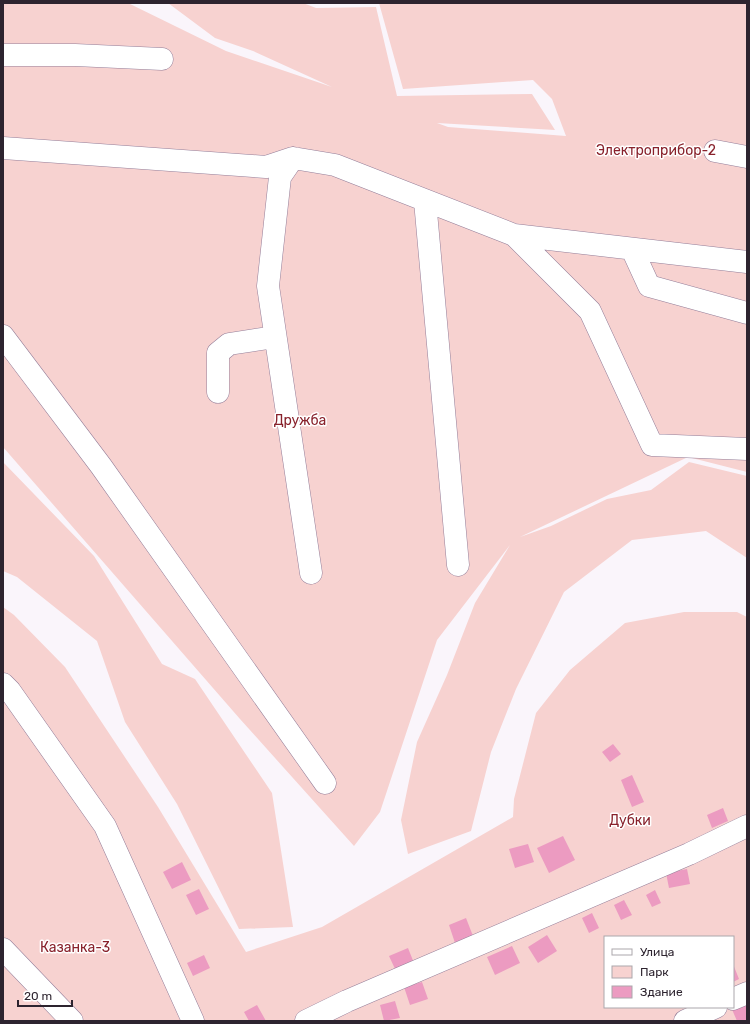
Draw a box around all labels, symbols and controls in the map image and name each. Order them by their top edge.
park label: Электроприбор-2 [596,142,716,159]
park label: Дружба [274,412,326,429]
park label: Дубки [609,812,651,829]
legend [604,936,734,1008]
park label: Казанка-3 [40,939,110,956]
text: Улица [640,945,674,959]
text: Парк [640,965,669,979]
scale bar [18,982,72,1008]
text: Здание [640,985,683,999]
text: 20 m [24,989,52,1003]

